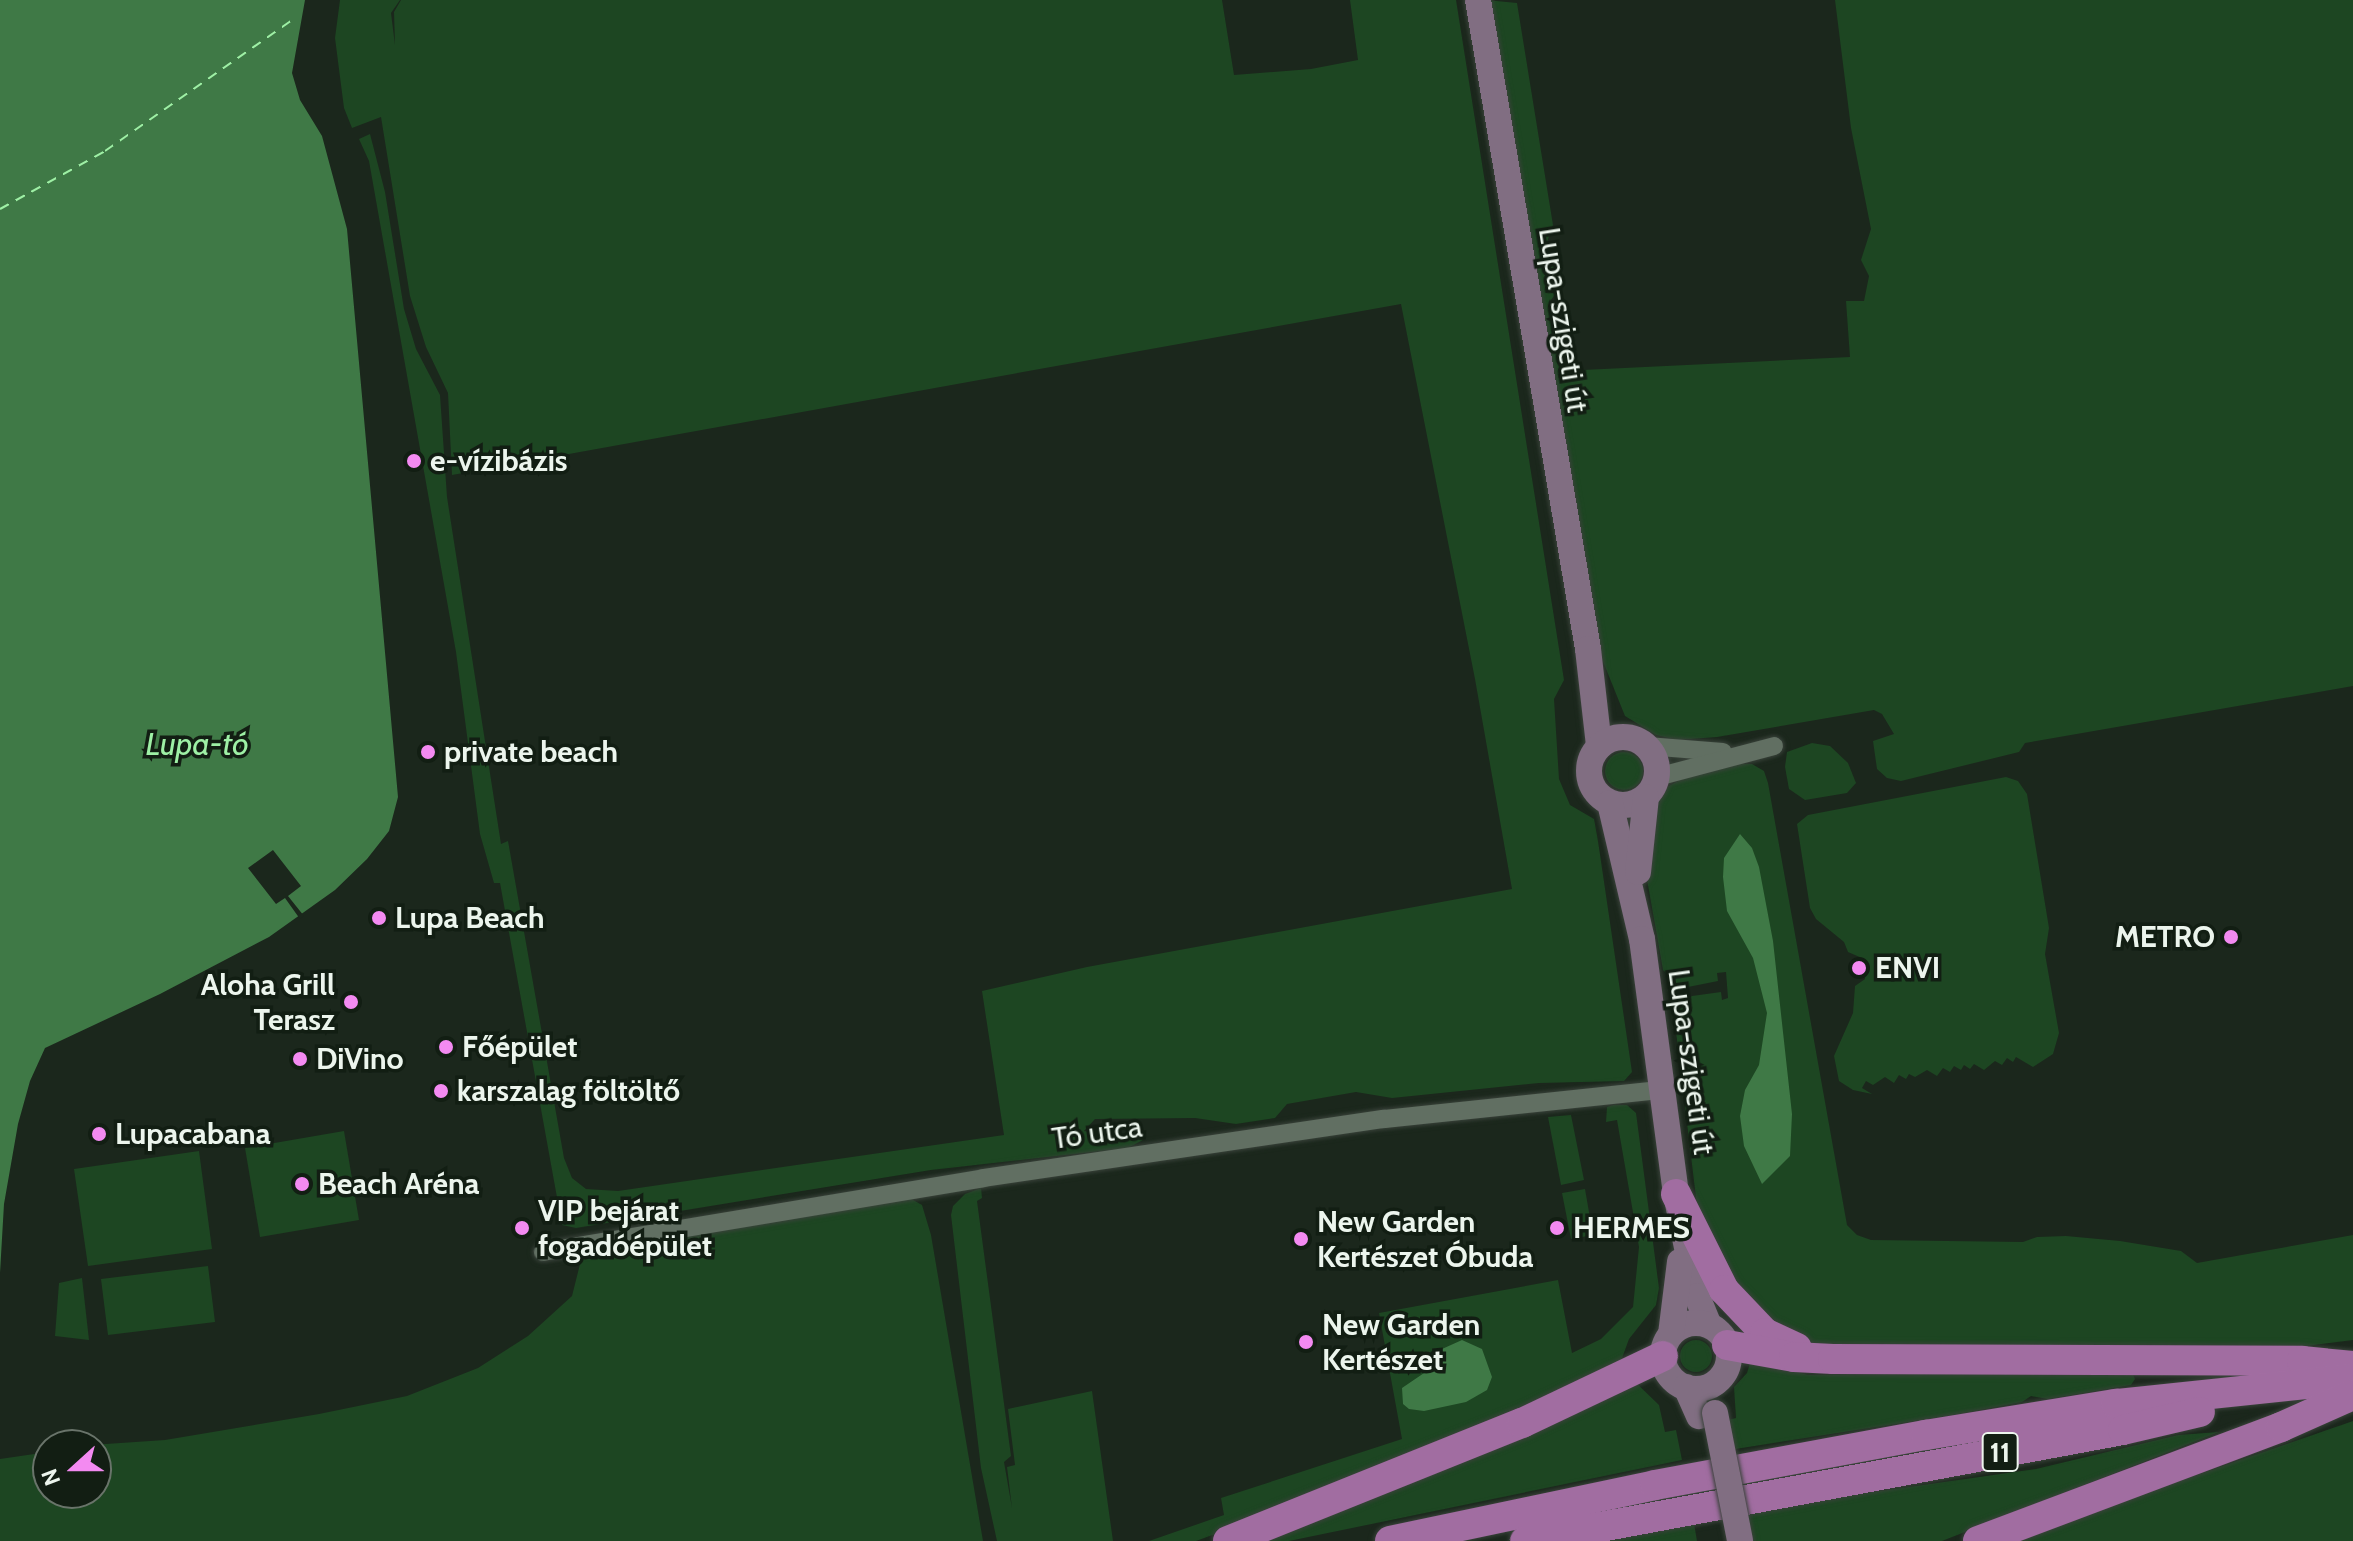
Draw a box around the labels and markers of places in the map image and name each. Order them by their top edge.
place label: e-vízibázis [430,443,568,479]
marker: e-vízibázis [405,452,423,470]
place label: private beach [444,734,618,770]
marker: private beach [419,743,437,761]
place label: Lupa Beach [395,900,545,936]
marker: Lupa Beach [370,909,388,927]
place label: METRO [2115,919,2215,955]
marker: METRO [2222,928,2240,946]
place label: ENVI [1875,950,1940,986]
marker: ENVI [1850,959,1868,977]
place label: Aloha Grill Terasz [201,967,335,1038]
marker: Aloha Grill Terasz [342,993,360,1011]
place label: Főépület [462,1029,578,1065]
marker: Főépület [437,1038,455,1056]
place label: DiVino [316,1041,404,1077]
marker: DiVino [291,1050,309,1068]
place label: karszalag föltöltő [457,1073,680,1109]
marker: karszalag föltöltő [432,1082,450,1100]
place label: Lupacabana [115,1116,271,1152]
marker: Lupacabana [90,1125,108,1143]
place label: Beach Aréna [318,1166,479,1202]
marker: Beach Aréna [293,1175,311,1193]
place label: VIP bejárat fogadóépület [538,1193,712,1264]
place label: New Garden Kertészet Óbuda [1317,1204,1533,1274]
place label: HERMES [1573,1210,1690,1246]
marker: VIP bejárat fogadóépület [513,1219,531,1237]
marker: HERMES [1548,1219,1566,1237]
marker: New Garden Kertészet Óbuda [1292,1230,1310,1248]
place label: New Garden Kertészet [1322,1307,1480,1378]
marker: New Garden Kertészet [1297,1333,1315,1351]

